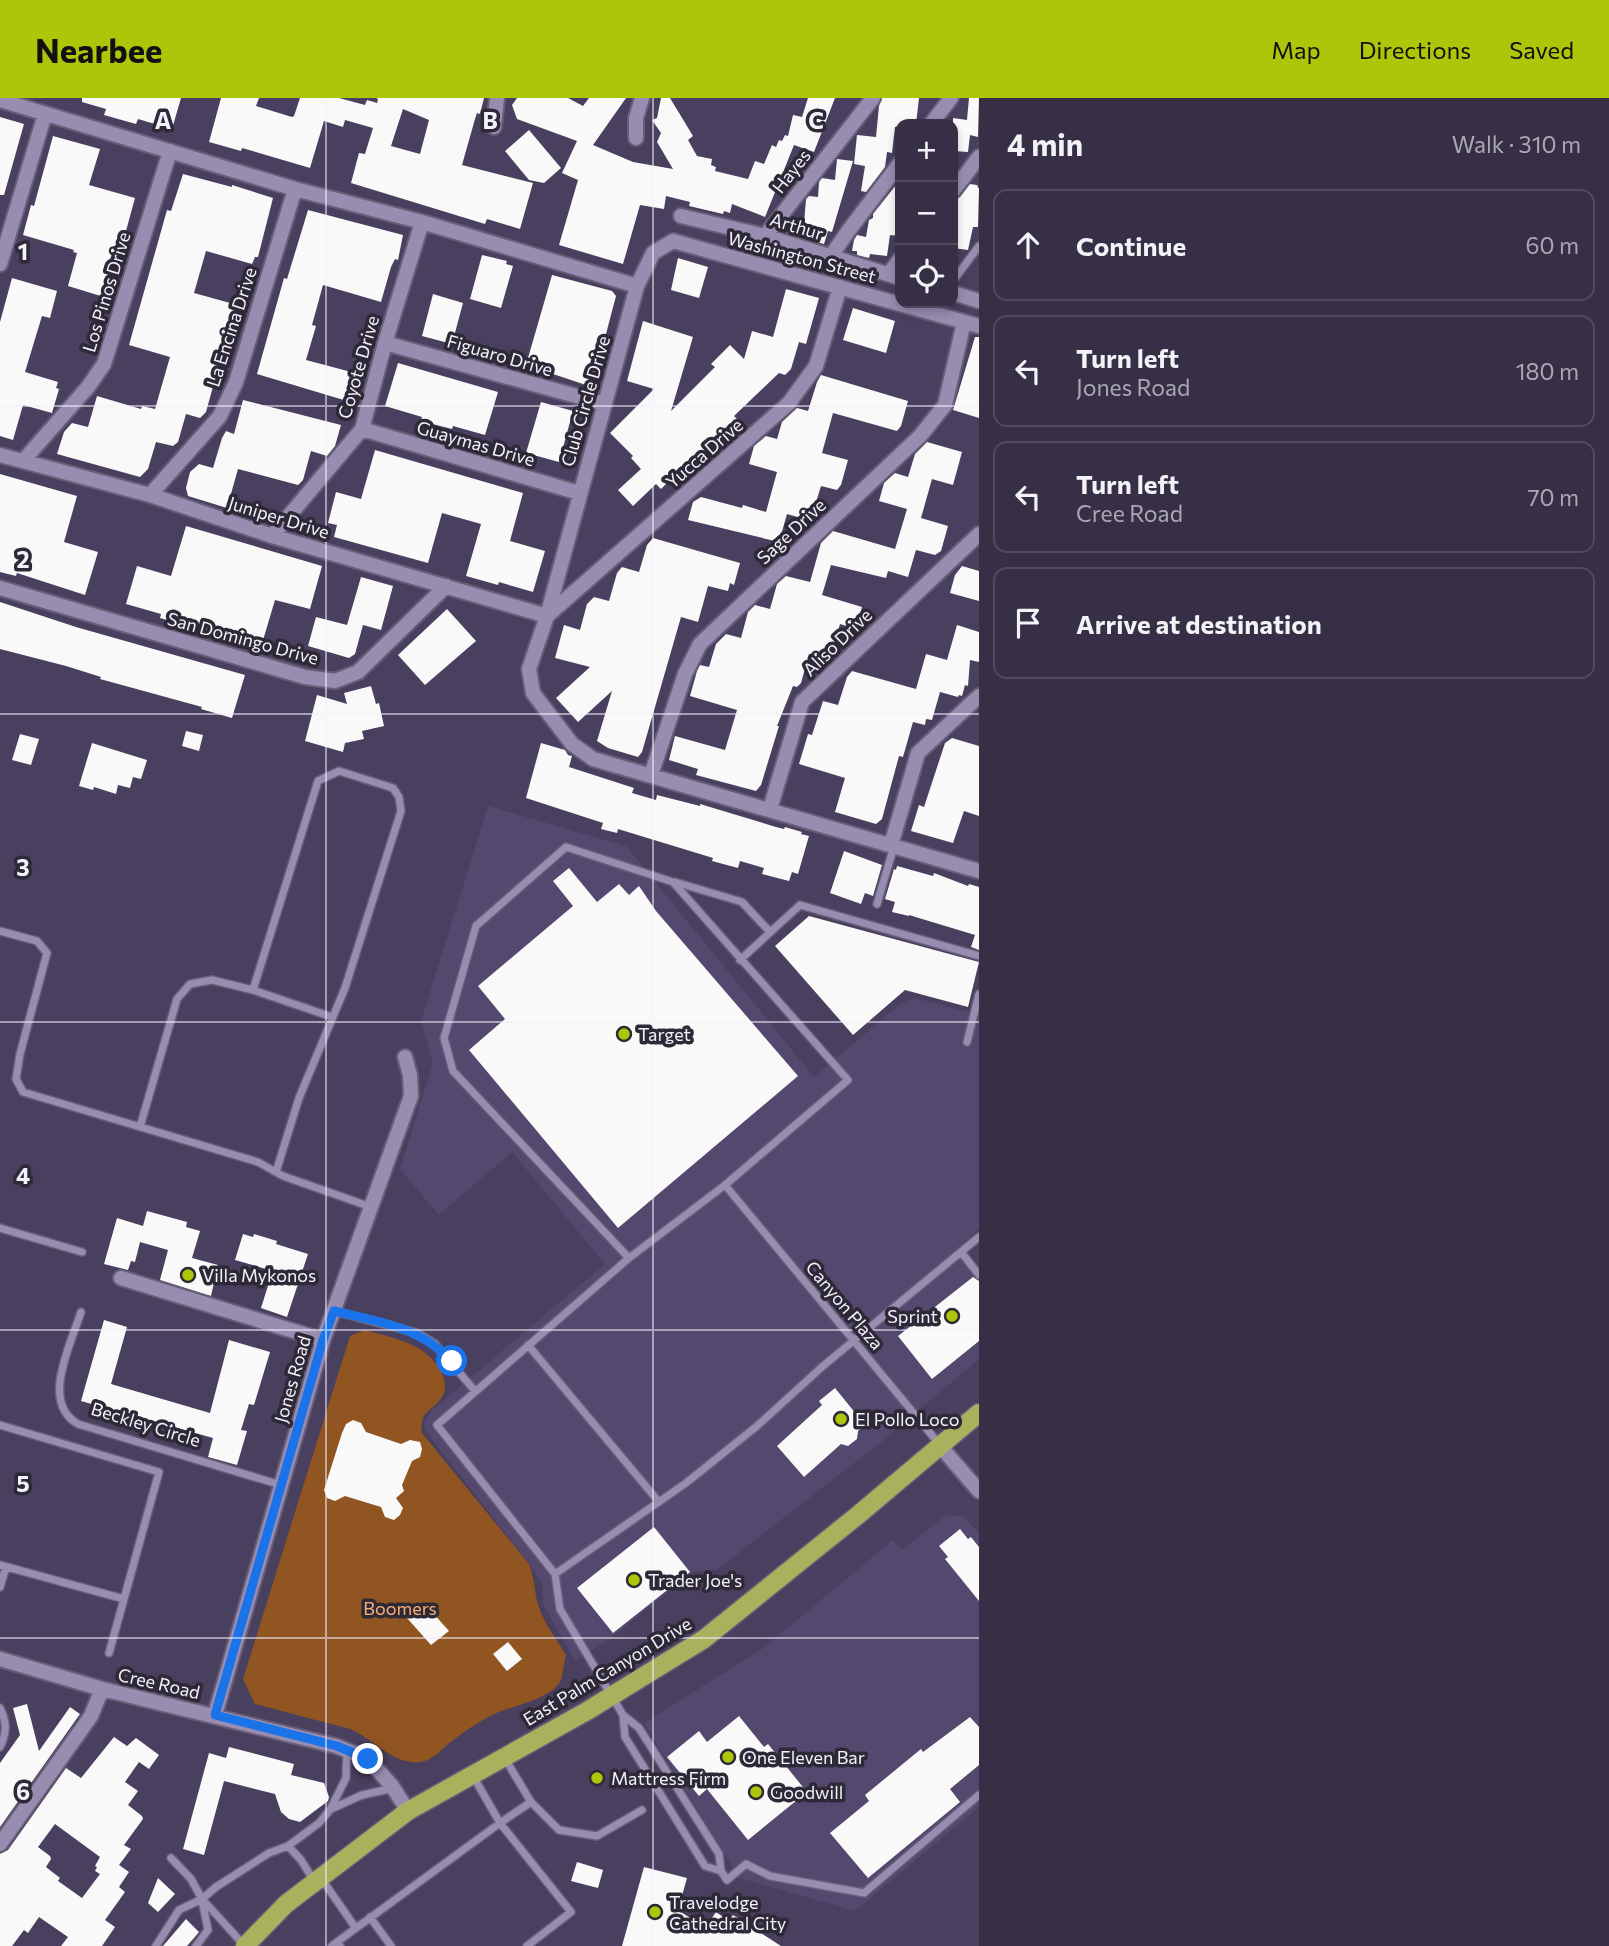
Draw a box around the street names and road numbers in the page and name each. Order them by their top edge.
street label: Hayes [767,145,815,197]
street label: Arthur [768,208,826,244]
street label: Washington Street [725,227,879,287]
street label: Los Pinos Drive [77,229,135,355]
street label: La Encina Drive [201,264,261,390]
street label: Coyote Drive [333,313,383,421]
street label: Figuaro Drive [445,329,555,381]
street label: Club Circle Drive [556,333,614,469]
street label: Yucca Drive [661,414,747,492]
street label: Guaymas Drive [414,416,538,470]
street label: Juniper Drive [226,491,332,543]
street label: Sage Drive [752,494,830,568]
street label: Aliso Drive [798,604,876,680]
street label: San Domingo Drive [165,607,321,669]
street label: Canyon Plaza [802,1256,888,1354]
street label: Jones Road [269,1333,315,1425]
street label: Beckley Circle [89,1397,203,1451]
street label: East Palm Canyon Drive [519,1612,695,1730]
street label: Cree Road [116,1663,202,1703]

